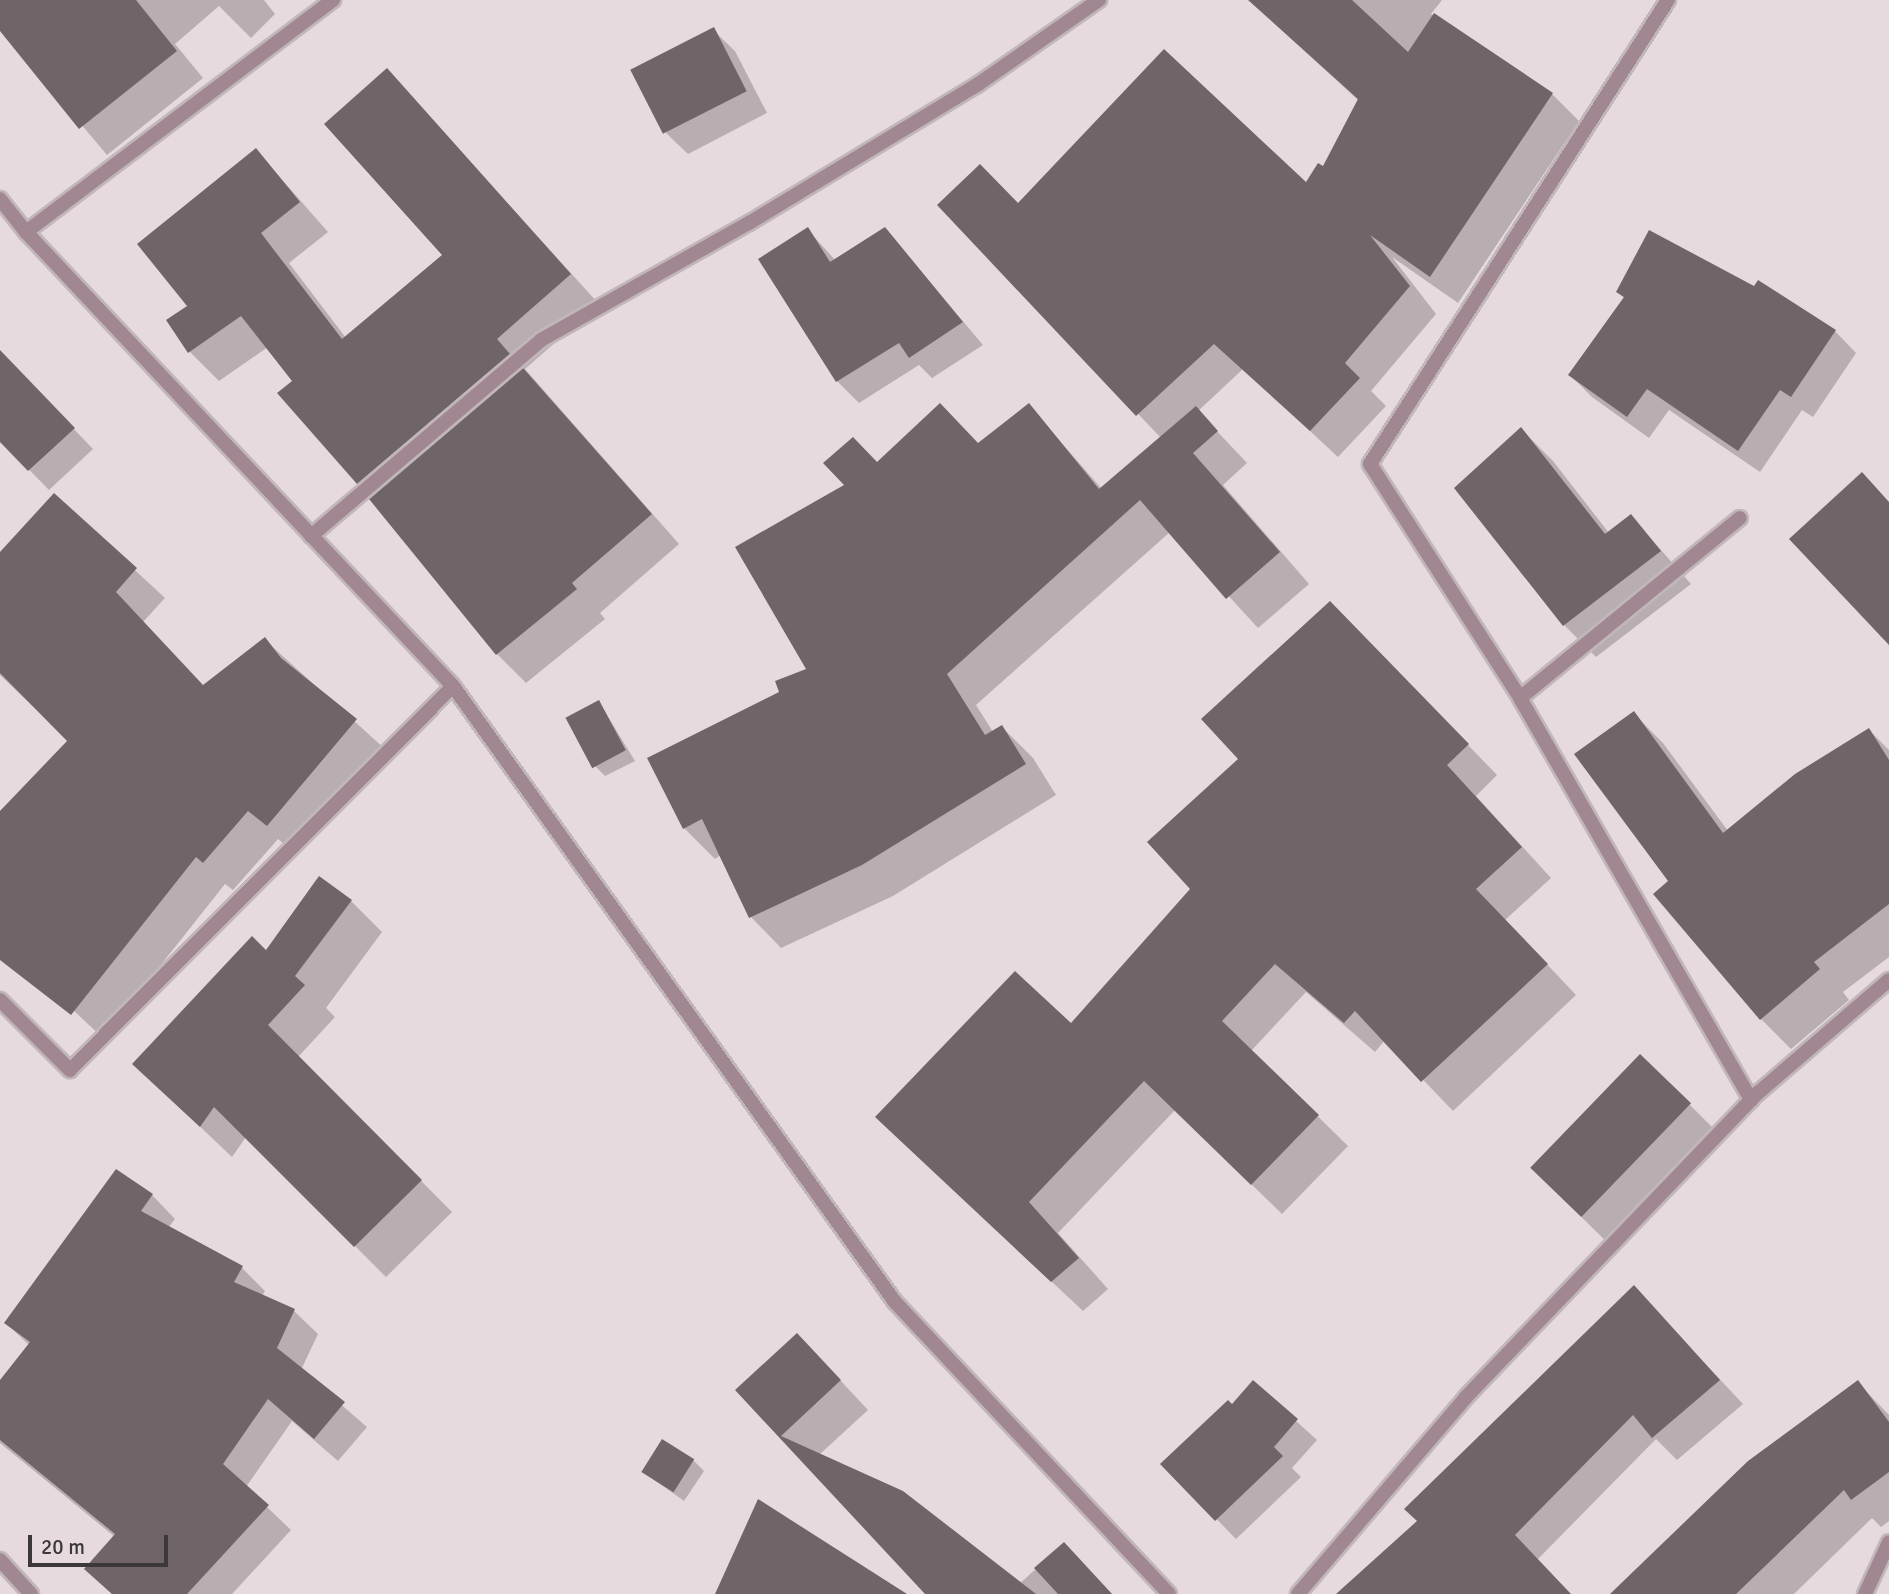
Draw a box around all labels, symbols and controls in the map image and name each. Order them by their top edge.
scale bar [32,1520,172,1564]
text: 20 m [41,1534,85,1560]

